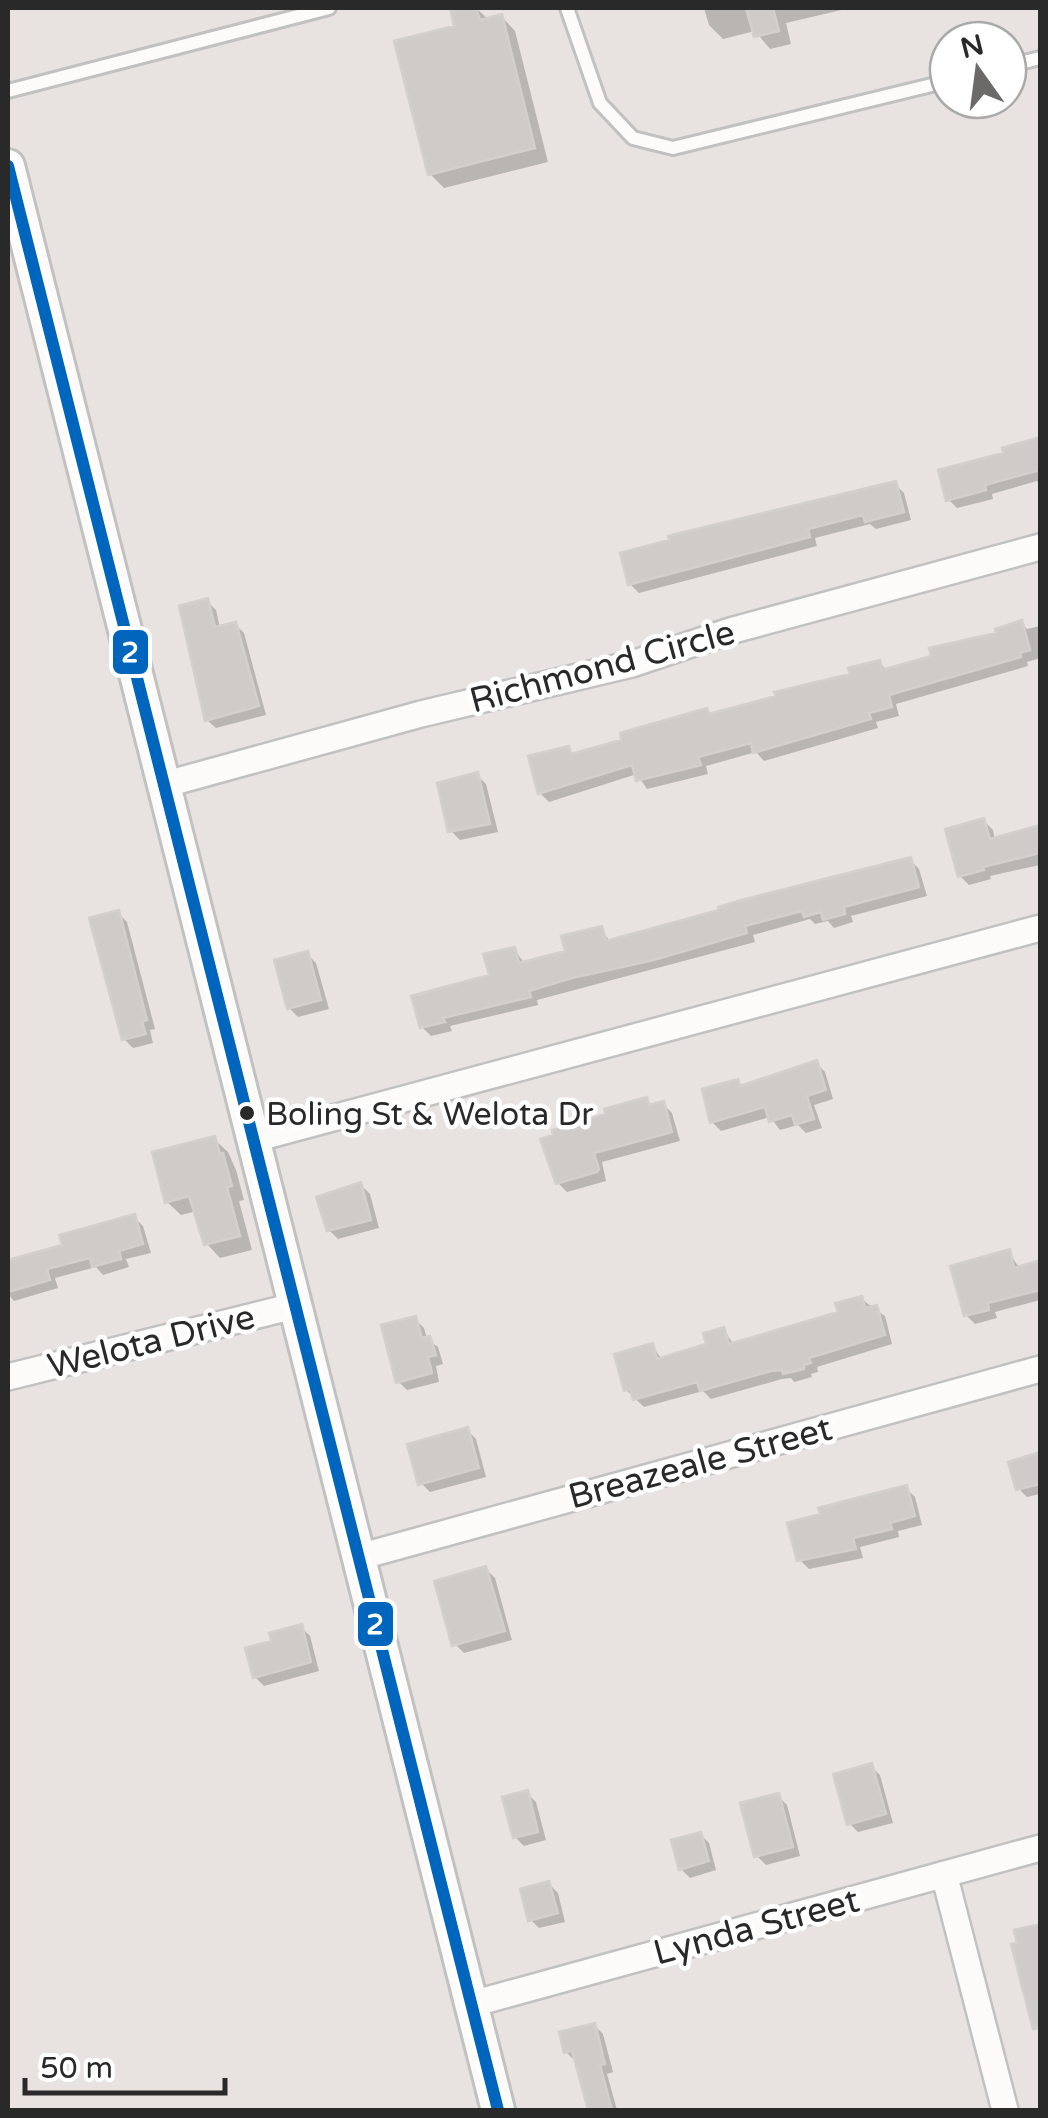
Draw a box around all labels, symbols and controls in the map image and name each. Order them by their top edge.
north arrow [928,20,1028,120]
text: N [957,27,987,66]
street label: Richmond Circle [465,611,739,723]
line badge: 2 [111,628,150,676]
text: 2 [121,636,139,670]
place label: Boling St & Welota Dr [266,1096,594,1134]
marker: Boling St & Welota Dr [237,1103,257,1123]
street label: Welota Drive [43,1296,259,1388]
street label: Breazeale Street [564,1408,837,1518]
line badge: 2 [356,1600,395,1648]
text: 2 [366,1608,384,1642]
street label: Lynda Street [649,1879,864,1975]
scale bar [25,2033,225,2095]
text: 50 m [40,2050,113,2087]

